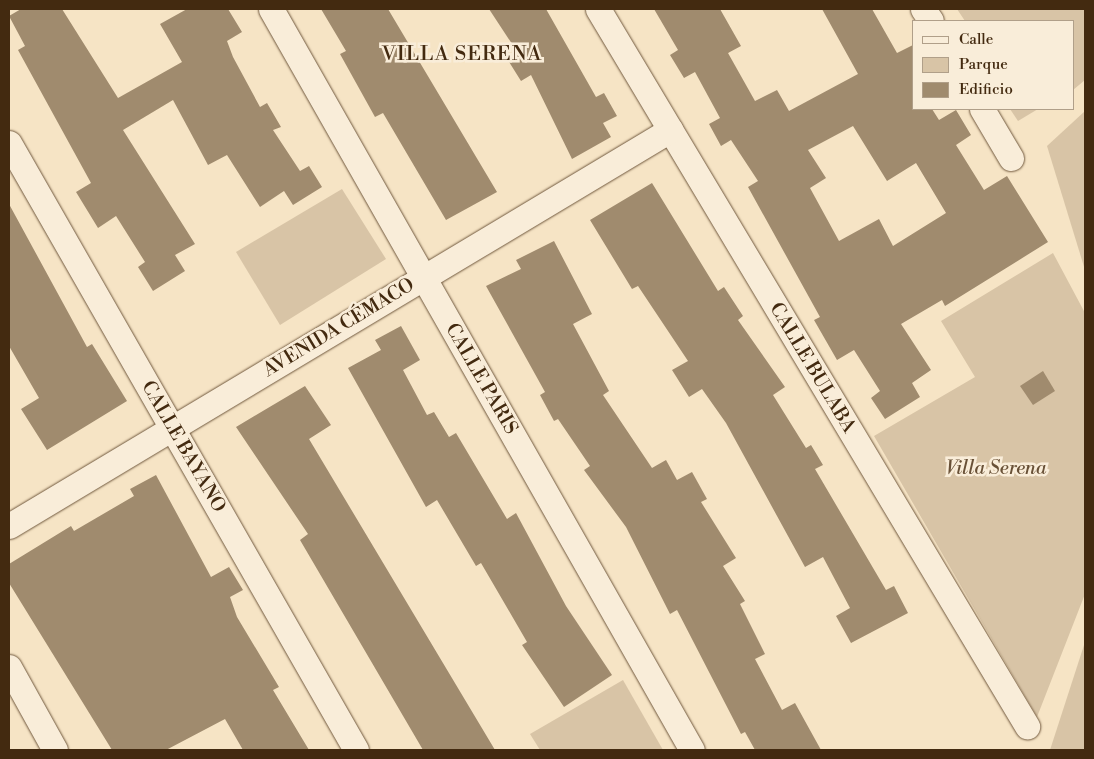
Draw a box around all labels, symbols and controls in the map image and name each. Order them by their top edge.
legend [912,20,1074,110]
text: Calle [959,30,993,49]
district label: VILLA SERENA [380,42,544,66]
text: Parque [959,55,1008,74]
text: Edificio [959,80,1013,99]
street label: AVENIDA CÉMACO [259,274,419,382]
street label: CALLE BULABA [764,299,860,437]
street label: CALLE PARIS [440,319,522,439]
street label: CALLE BAYANO [136,377,230,517]
park label: Villa Serena [946,458,1046,480]

